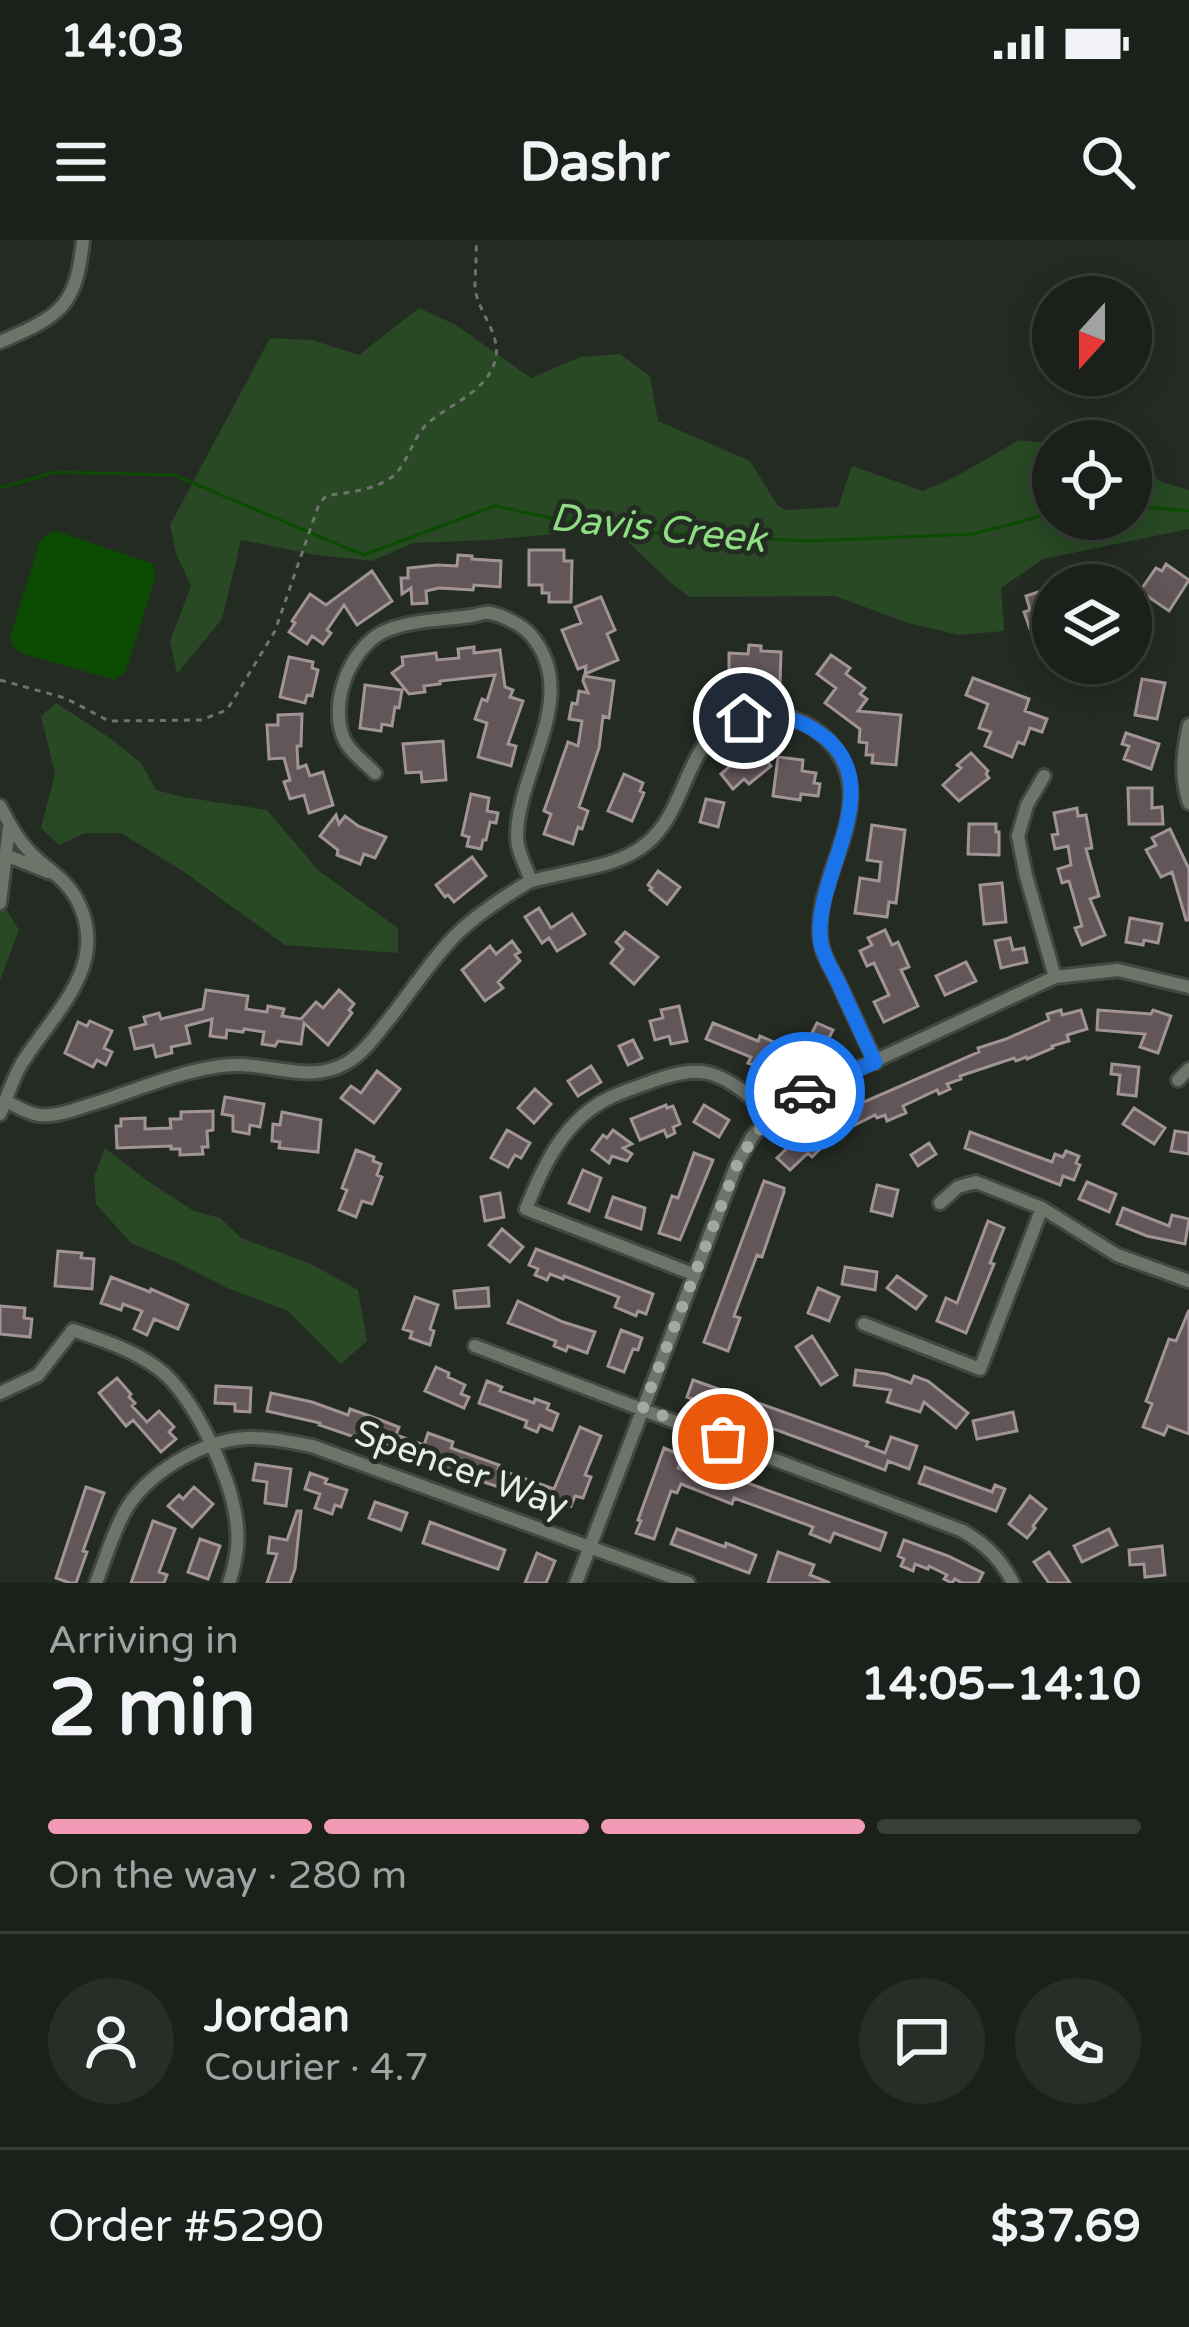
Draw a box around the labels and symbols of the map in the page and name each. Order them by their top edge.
north arrow [1032,276,1152,396]
water label: Davis Creek [548,494,771,563]
pin [693,667,795,769]
courier [745,1032,865,1152]
pin [672,1388,774,1490]
street label: Spencer Way [349,1411,574,1528]

